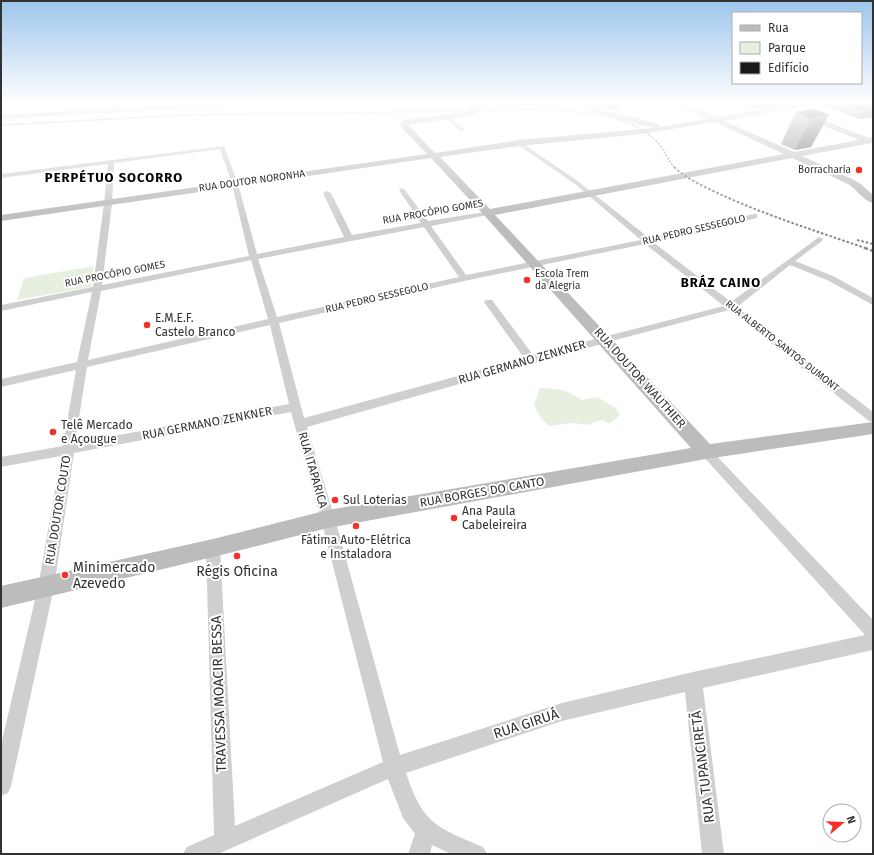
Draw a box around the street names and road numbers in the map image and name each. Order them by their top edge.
street label: RUA DOUTOR NORONHA [198,168,306,194]
street label: RUA PROCÓPIO GOMES [381,195,485,227]
street label: RUA PEDRO SESSEGOLO [641,212,747,248]
street label: RUA PROCÓPIO GOMES [63,256,167,290]
street label: RUA PEDRO SESSEGOLO [324,280,430,316]
street label: RUA ALBERTO SANTOS DUMONT [723,298,842,395]
street label: RUA DOUTOR WAUTHIER [591,325,689,431]
street label: RUA GERMANO ZENKNER [457,337,587,387]
street label: RUA GERMANO ZENKNER [141,404,273,442]
street label: RUA ITAPARICA [295,430,331,510]
street label: RUA DOUTOR COUTO [42,454,74,566]
street label: RUA BORGES DO CANTO [418,474,546,510]
street label: TRAVESSA MOACIR BESSA [208,615,230,773]
street label: RUA GIRUÁ [491,705,561,743]
street label: RUA TUPANCIRETÃ [688,710,718,824]

